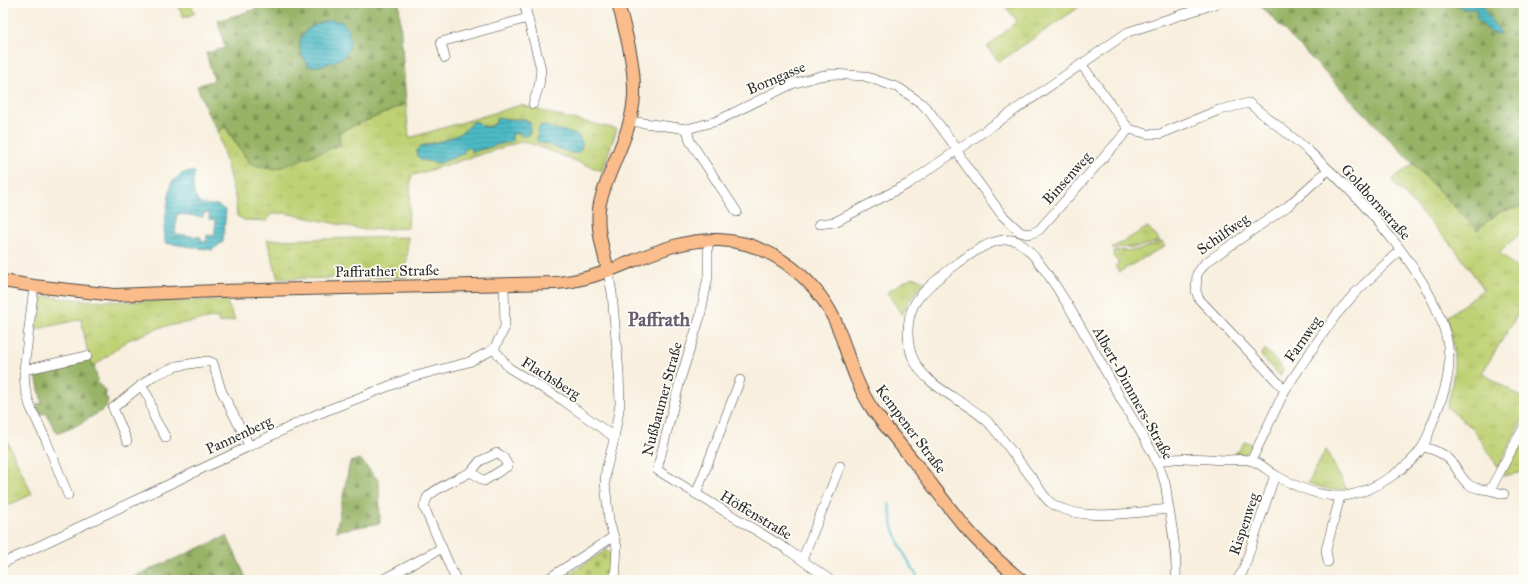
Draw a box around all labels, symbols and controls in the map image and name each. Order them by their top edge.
street label: Borngasse [744,58,808,98]
street label: Binsenweg [1039,147,1096,208]
street label: Goldbornstraße [1337,160,1415,244]
street label: Schilfweg [1193,209,1253,258]
street label: Paffrather Straße [335,261,439,281]
district label: Paffrath [628,308,691,331]
street label: Farnweg [1281,312,1326,366]
street label: Albert-Dimmers-Straße [1088,322,1177,463]
street label: Nußbaumer Straße [638,340,686,458]
street label: Flachsberg [518,353,585,404]
street label: Kempener Straße [872,381,950,477]
street label: Pannenberg [203,411,276,458]
street label: Höffenstraße [717,487,795,543]
street label: Rispenweg [1225,489,1263,558]

